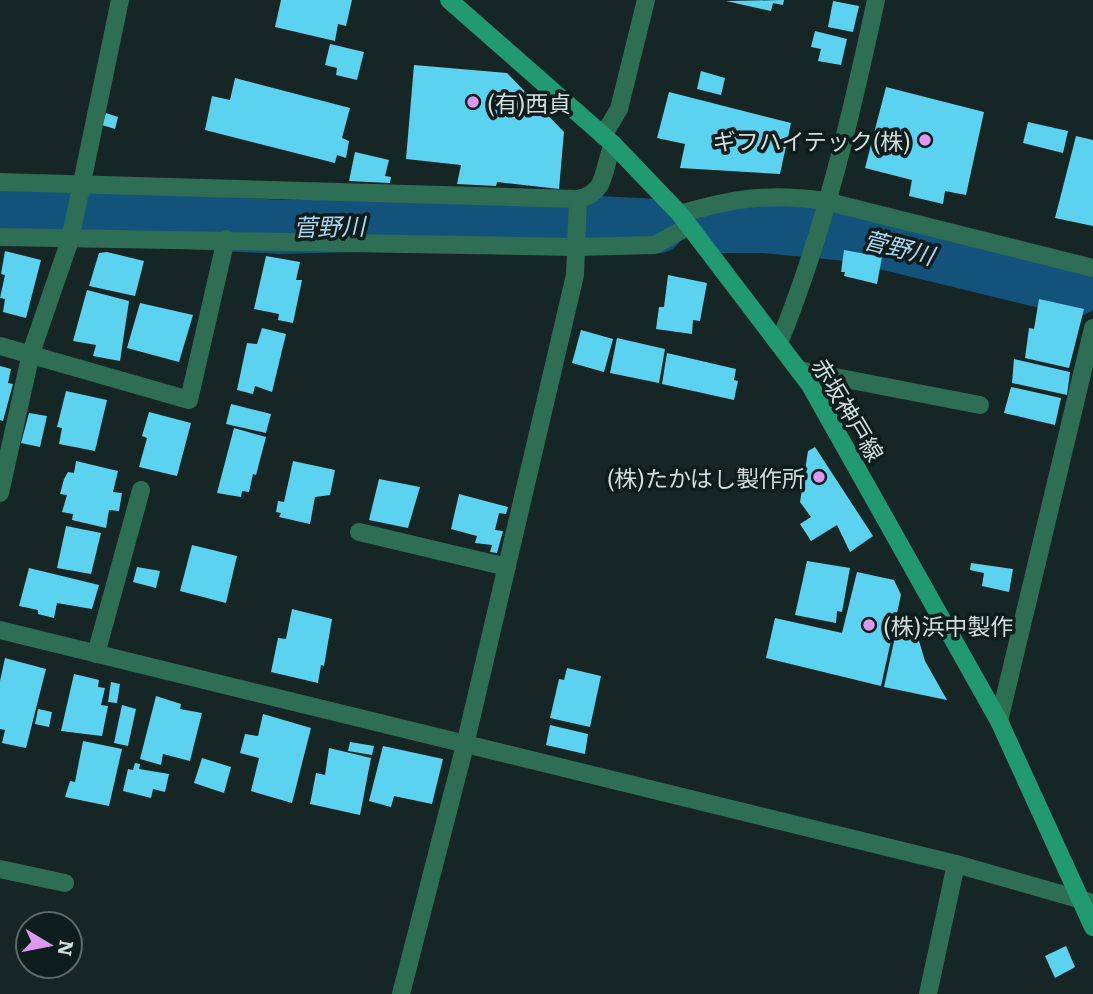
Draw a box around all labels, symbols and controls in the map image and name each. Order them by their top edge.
place label: (有)西貞 [487,85,571,119]
marker: (有)西貞 [465,94,481,110]
place label: ギフハイテック(株) [713,123,911,157]
marker: ギフハイテック(株) [917,132,933,148]
water label: 菅野川 [293,207,368,243]
water label: 菅野川 [860,220,941,272]
street label: 赤坂神戸線 [805,351,893,467]
place label: (株)たかはし製作所 [607,460,805,494]
marker: (株)たかはし製作所 [811,469,827,485]
place label: (株)浜中製作 [883,608,1013,642]
marker: (株)浜中製作 [861,617,877,633]
north arrow [14,910,84,980]
text: N [52,938,82,958]

